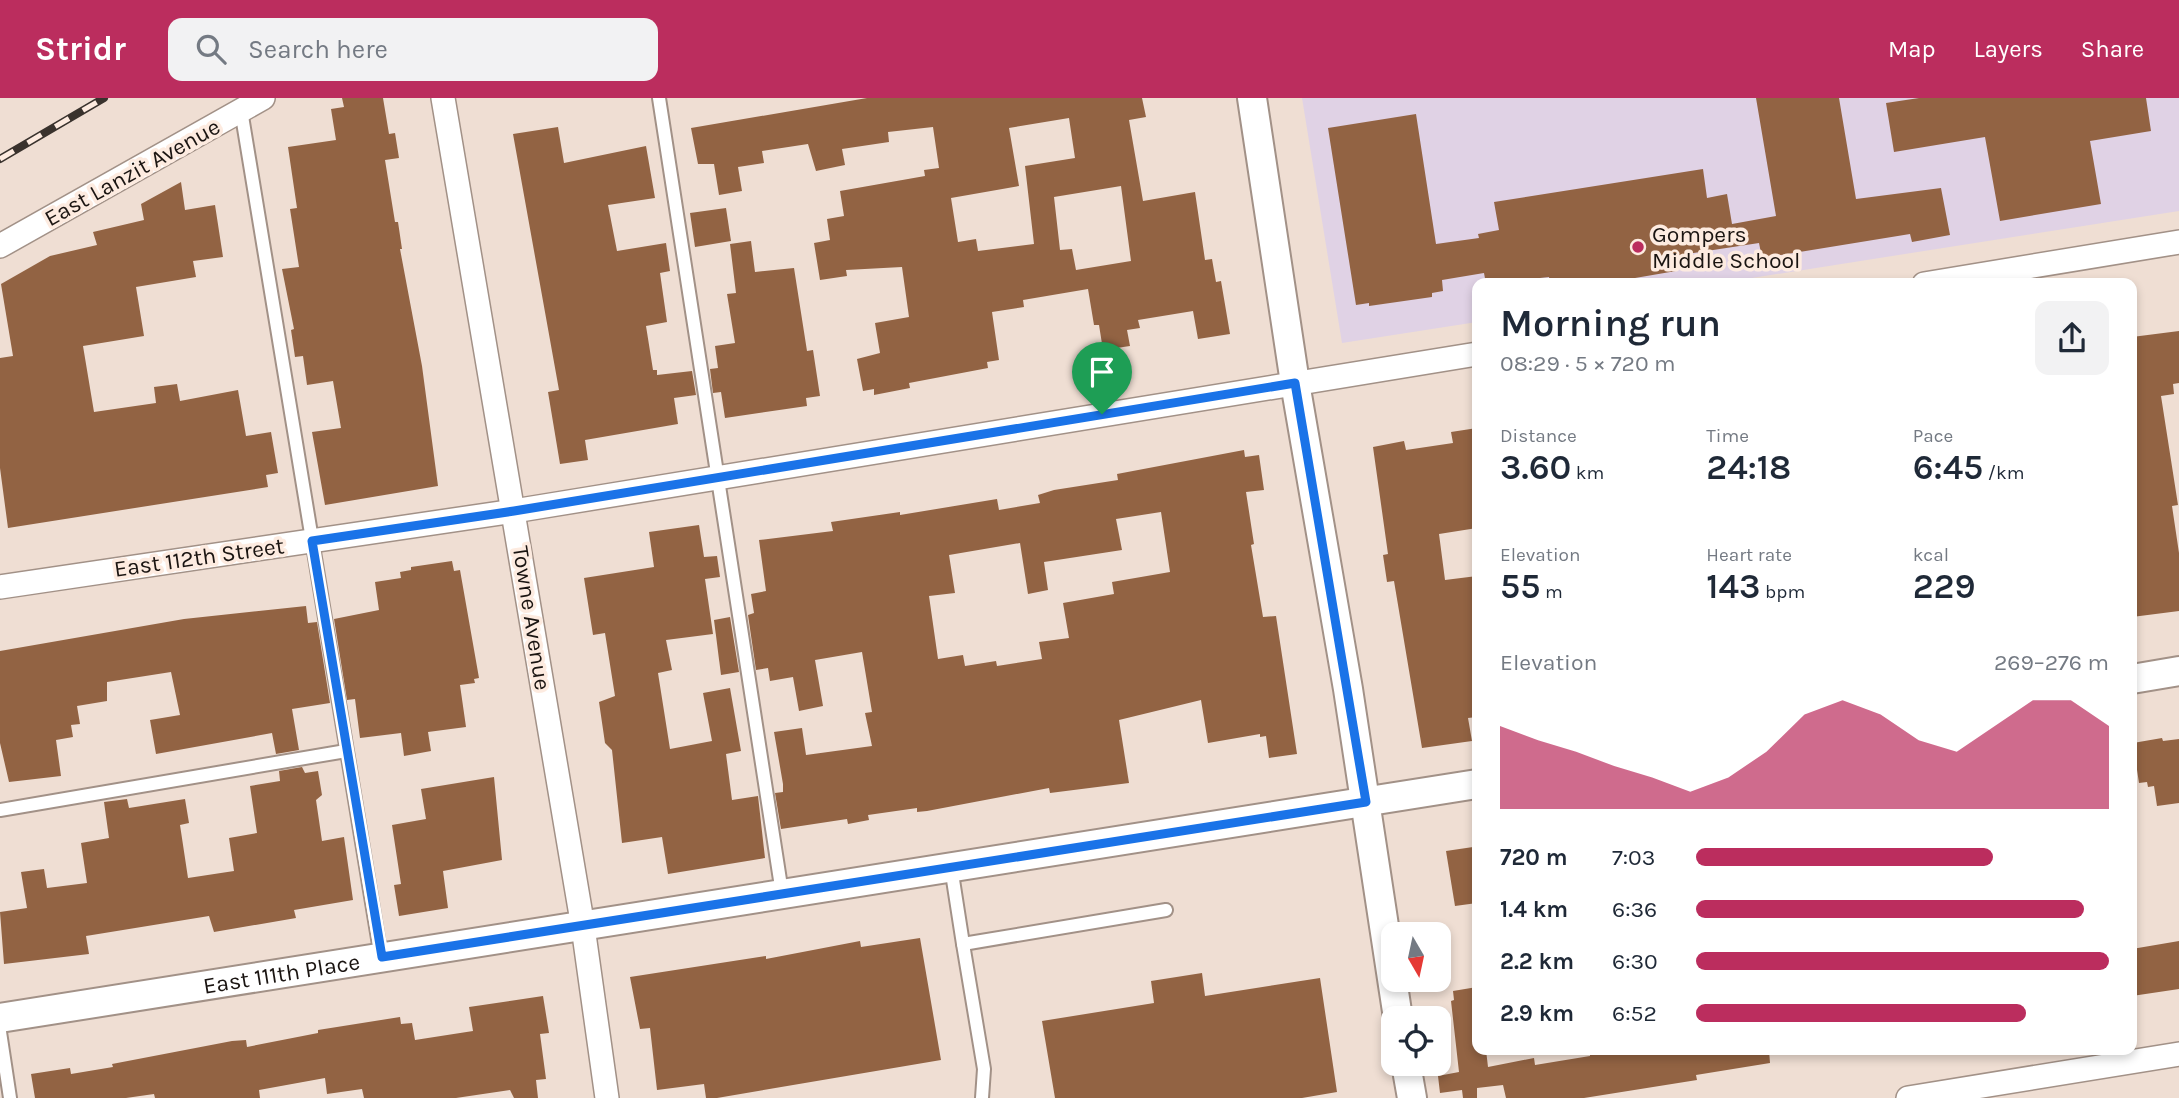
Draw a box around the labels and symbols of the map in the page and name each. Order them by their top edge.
street label: East Lanzit Avenue [40,113,225,232]
place label: Gompers Middle School [1652,221,1801,274]
marker: Gompers Middle School [1630,239,1646,255]
pin [1072,342,1132,414]
street label: East 112th Street [112,532,286,583]
street label: Towne Avenue [507,544,556,692]
north arrow [1381,922,1451,992]
street label: East 111th Place [201,948,362,1000]

